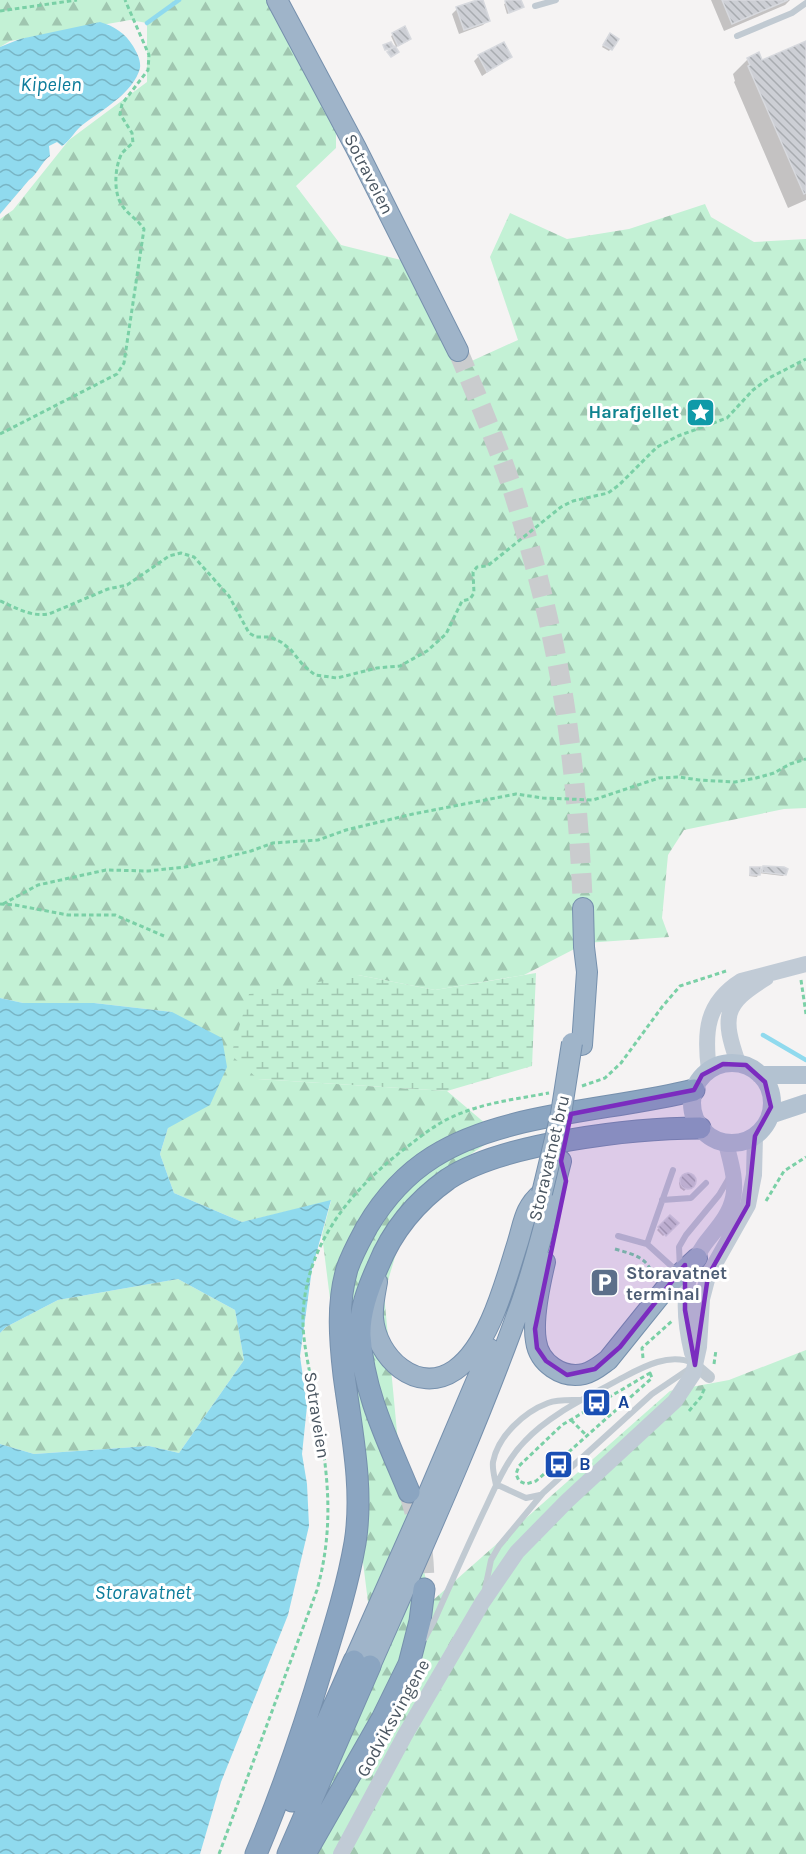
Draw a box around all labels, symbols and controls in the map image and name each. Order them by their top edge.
water label: Kipelen [20,73,82,96]
street label: Sotraveien [339,130,399,218]
place icon: Harafjellet [684,396,716,428]
place label: Harafjellet [589,401,679,423]
street label: Storavatnet bru [524,1093,574,1223]
place label: Storavatnet terminal [626,1262,727,1305]
parking icon: Storavatnet terminal [589,1267,621,1299]
street label: Sotraveien [299,1370,335,1460]
bus stop icon: A [581,1386,613,1418]
place label: A [618,1391,629,1413]
bus stop icon: B [542,1448,574,1480]
place label: B [579,1453,591,1475]
water label: Storavatnet [94,1581,192,1604]
street label: Godviksvingene [352,1655,434,1781]

